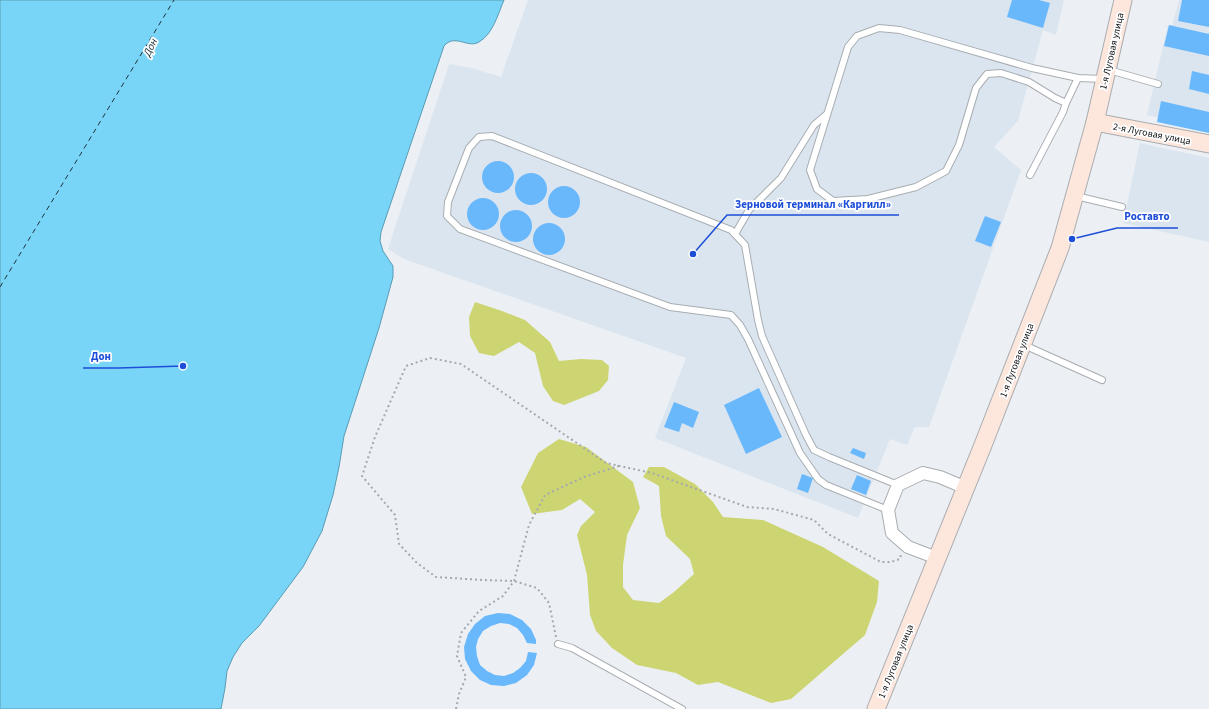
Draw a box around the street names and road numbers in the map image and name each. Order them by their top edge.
street label: 1-я Луговая улица [1096,11,1128,91]
street label: 2-я Луговая улица [1112,120,1192,148]
street label: 1-я Луговая улица [996,321,1038,400]
street label: 1-я Луговая улица [875,622,917,700]

